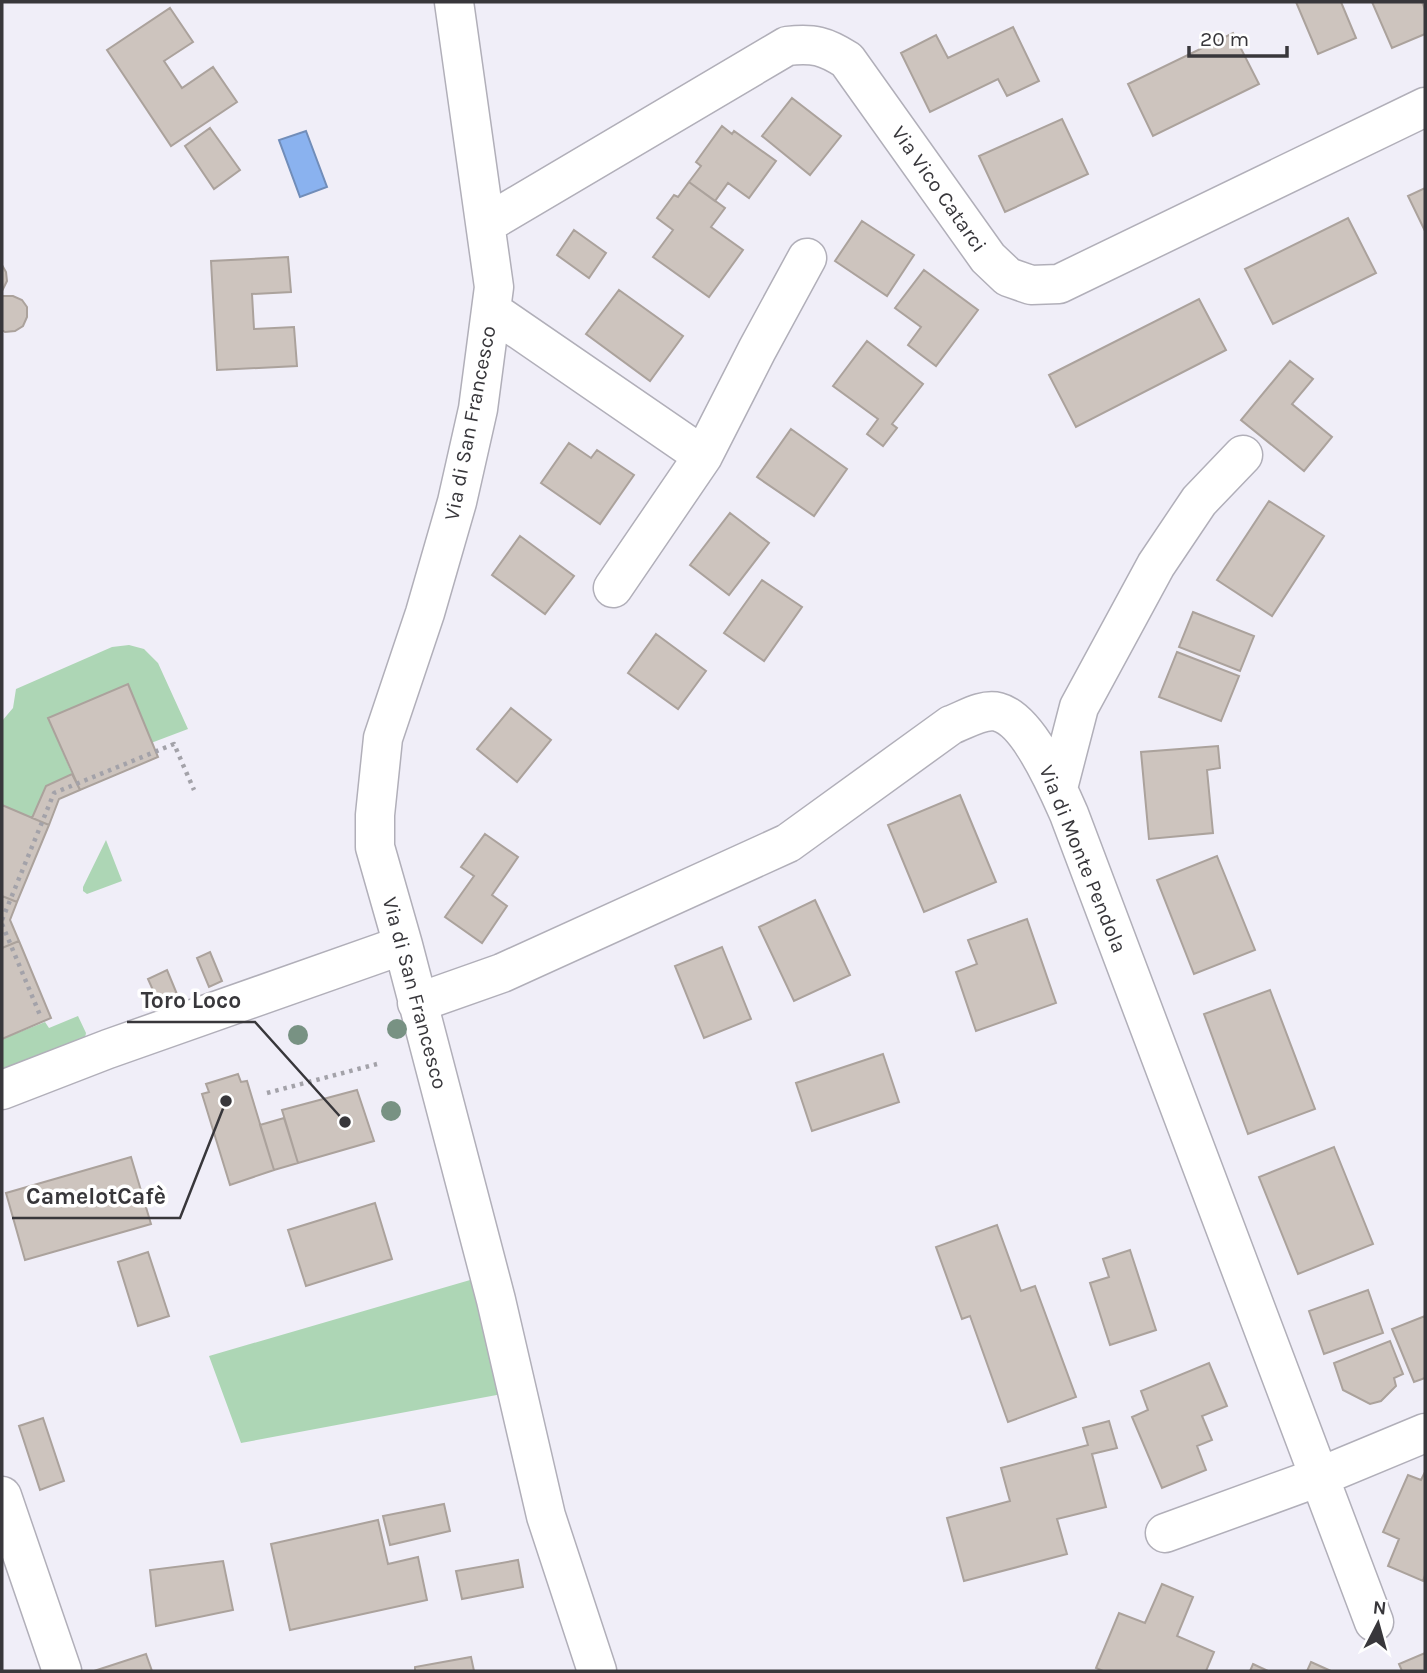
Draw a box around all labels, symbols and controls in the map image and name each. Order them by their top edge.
scale bar [1189,14,1287,58]
text: 20 m [1200,27,1249,51]
street label: Via Vico Catarci [887,121,991,257]
street label: Via di San Francesco [439,324,501,522]
street label: Via di Monte Pendola [1034,762,1132,956]
street label: Via di San Francesco [378,894,452,1092]
callout: Toro Loco [127,978,255,1022]
text: Toro Loco [141,987,241,1014]
callout: CamelotCafè [12,1174,180,1218]
text: CamelotCafè [26,1183,166,1210]
north arrow [1343,1589,1413,1659]
text: N [1372,1596,1388,1620]

